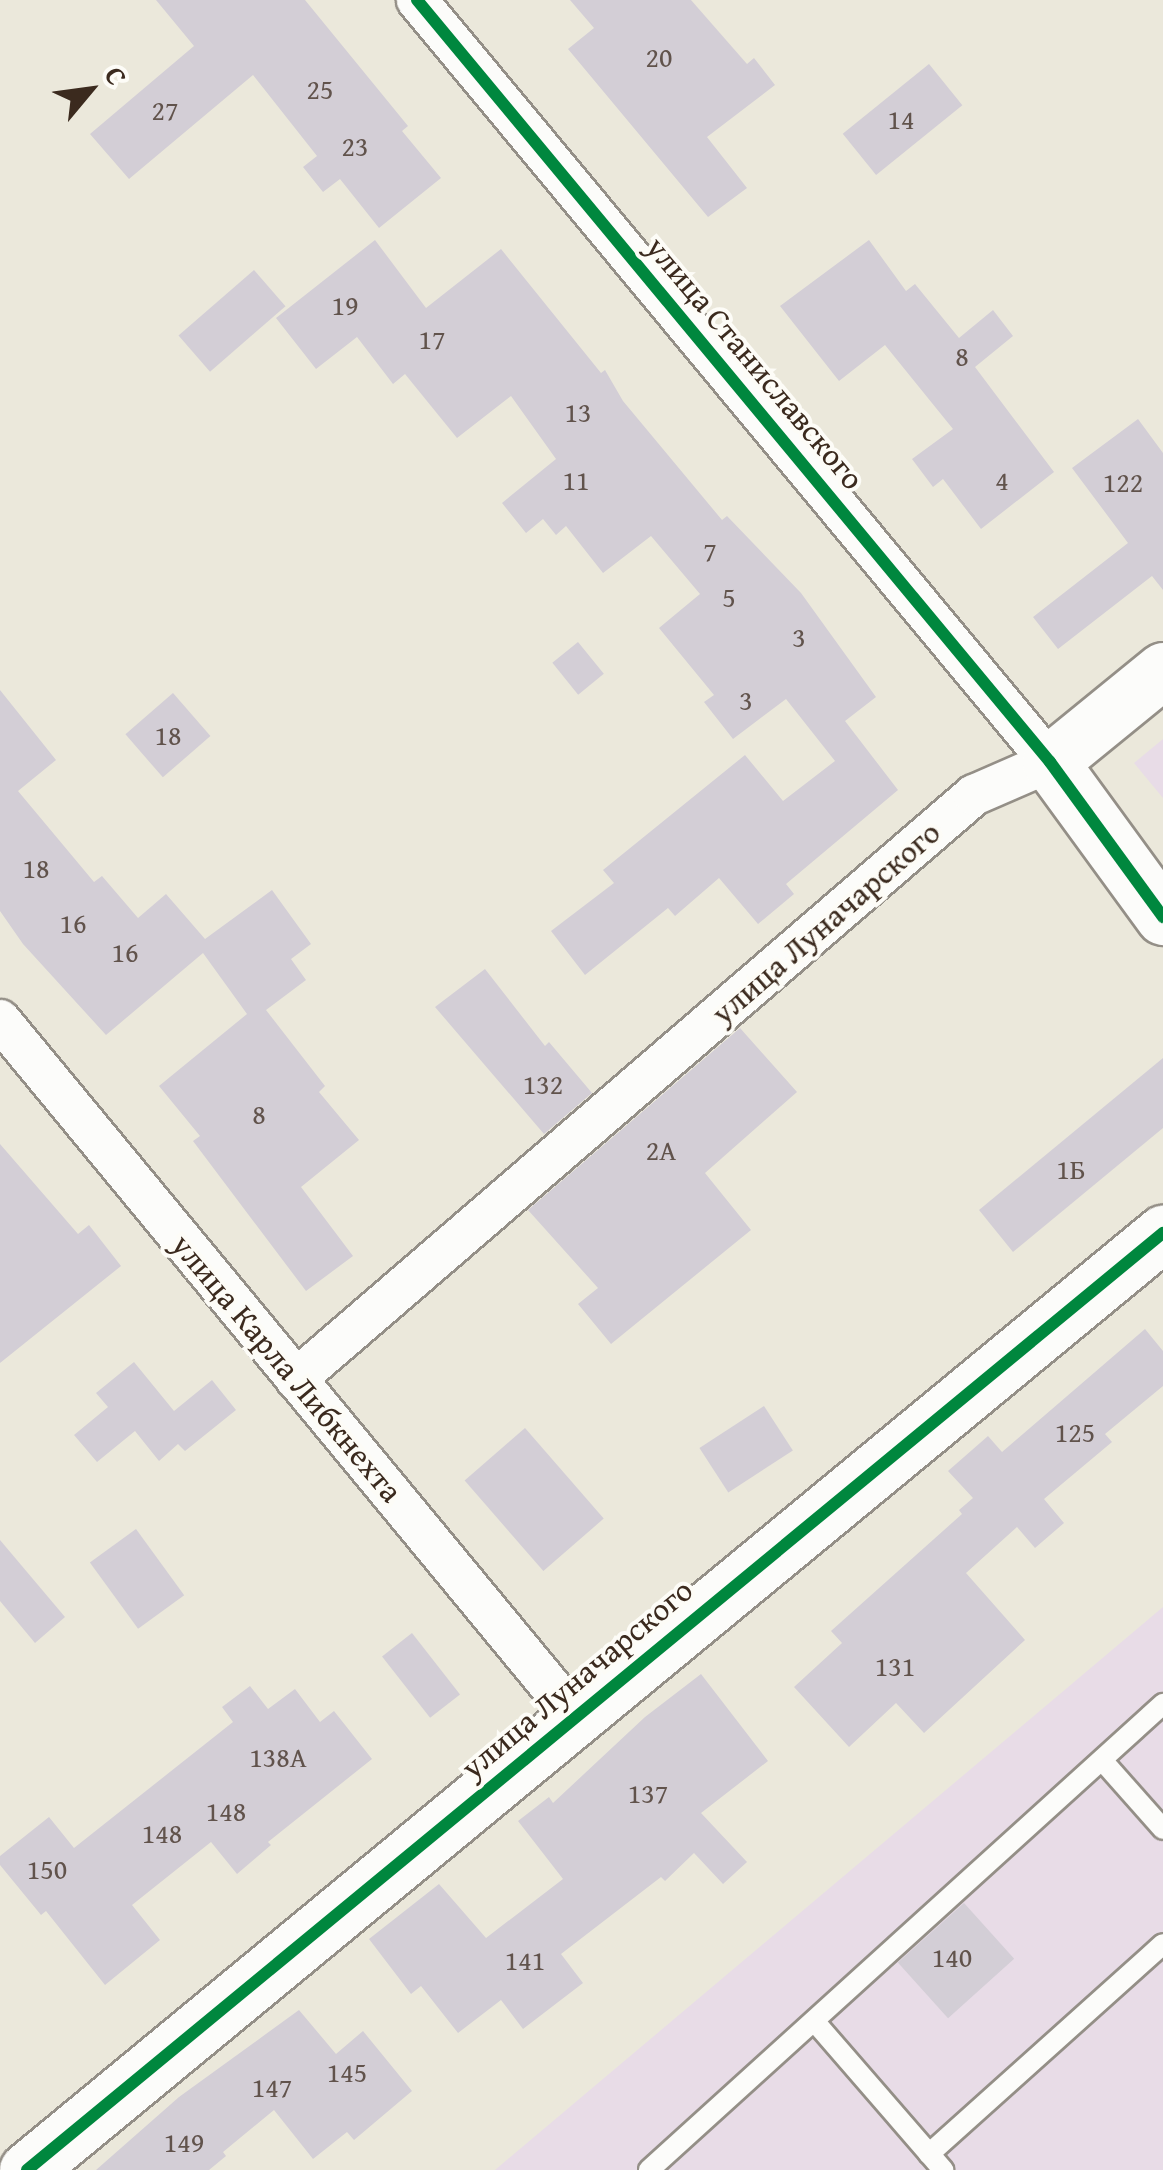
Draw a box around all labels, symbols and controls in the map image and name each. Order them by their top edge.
north arrow [40,40,140,140]
house number: 20 [646,40,672,74]
text: С [95,58,138,92]
house number: 25 [307,72,333,106]
house number: 27 [152,93,178,127]
house number: 14 [888,102,914,136]
house number: 23 [342,129,368,163]
street label: улица Станиславского [638,229,872,497]
house number: 19 [332,288,358,322]
house number: 17 [419,322,445,356]
house number: 8 [955,339,969,373]
house number: 13 [565,395,591,429]
house number: 11 [563,463,589,497]
house number: 4 [995,463,1009,497]
house number: 122 [1103,465,1143,499]
house number: 7 [703,534,717,568]
house number: 5 [722,580,736,614]
house number: 3 [792,620,806,654]
house number: 3 [739,683,753,717]
house number: 18 [155,718,181,752]
street label: улица Луначарского [704,813,948,1033]
house number: 18 [23,851,49,885]
house number: 16 [60,906,86,940]
house number: 16 [112,935,138,969]
house number: 132 [523,1067,563,1101]
house number: 8 [252,1097,266,1131]
house number: 2А [646,1133,676,1167]
house number: 1Б [1056,1152,1086,1186]
street label: улица Карла Либкнехта [163,1226,411,1510]
house number: 125 [1055,1415,1095,1449]
street label: улица Луначарского [453,1571,701,1787]
house number: 131 [875,1649,915,1683]
house number: 138А [249,1740,307,1774]
house number: 137 [628,1776,668,1810]
house number: 148 [206,1794,246,1828]
house number: 148 [142,1816,182,1850]
house number: 150 [27,1852,67,1886]
house number: 140 [932,1940,972,1974]
house number: 141 [505,1943,545,1977]
house number: 145 [327,2055,367,2089]
house number: 147 [252,2070,292,2104]
house number: 149 [164,2125,204,2159]

